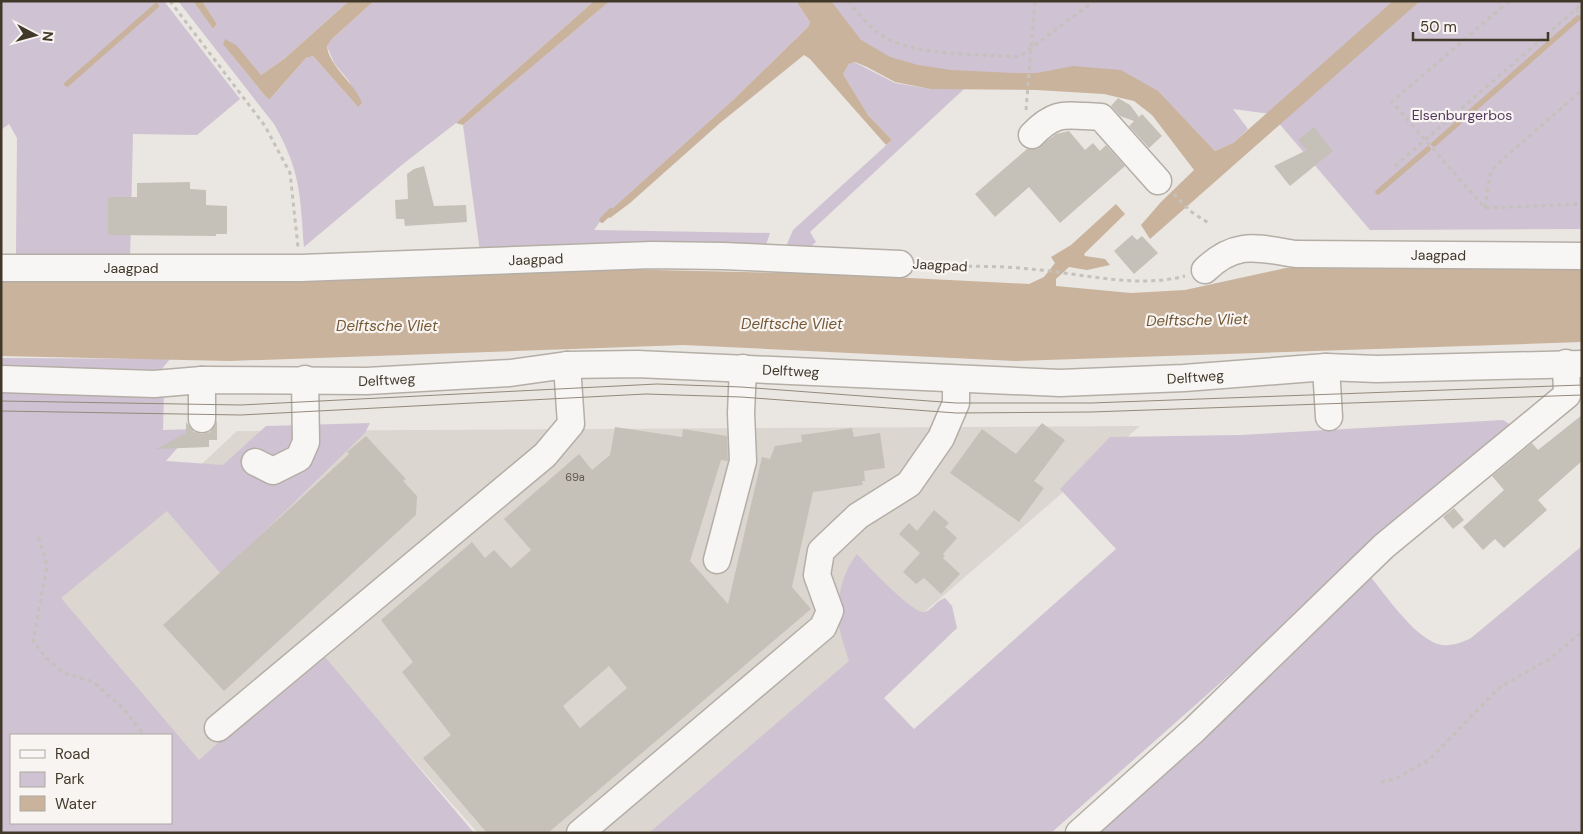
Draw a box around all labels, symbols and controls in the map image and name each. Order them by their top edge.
north arrow [10,10,60,60]
scale bar [1413,10,1548,42]
text: 50 m [1420,17,1457,37]
text: N [38,30,57,42]
park label: Elsenburgerbos [1412,106,1512,124]
street label: Jaagpad [1411,246,1466,264]
street label: Jaagpad [508,249,564,269]
street label: Jaagpad [912,255,968,275]
street label: Jaagpad [103,259,159,277]
water label: Delftsche Vliet [1146,309,1248,331]
water label: Delftsche Vliet [741,314,843,334]
water label: Delftsche Vliet [336,316,438,336]
street label: Delftweg [762,361,820,381]
street label: Delftweg [1167,366,1225,388]
street label: Delftweg [358,369,416,390]
house number: 69a [565,470,585,484]
legend [10,734,172,824]
text: Road [55,744,90,764]
text: Park [55,769,85,789]
text: Water [55,794,97,814]

